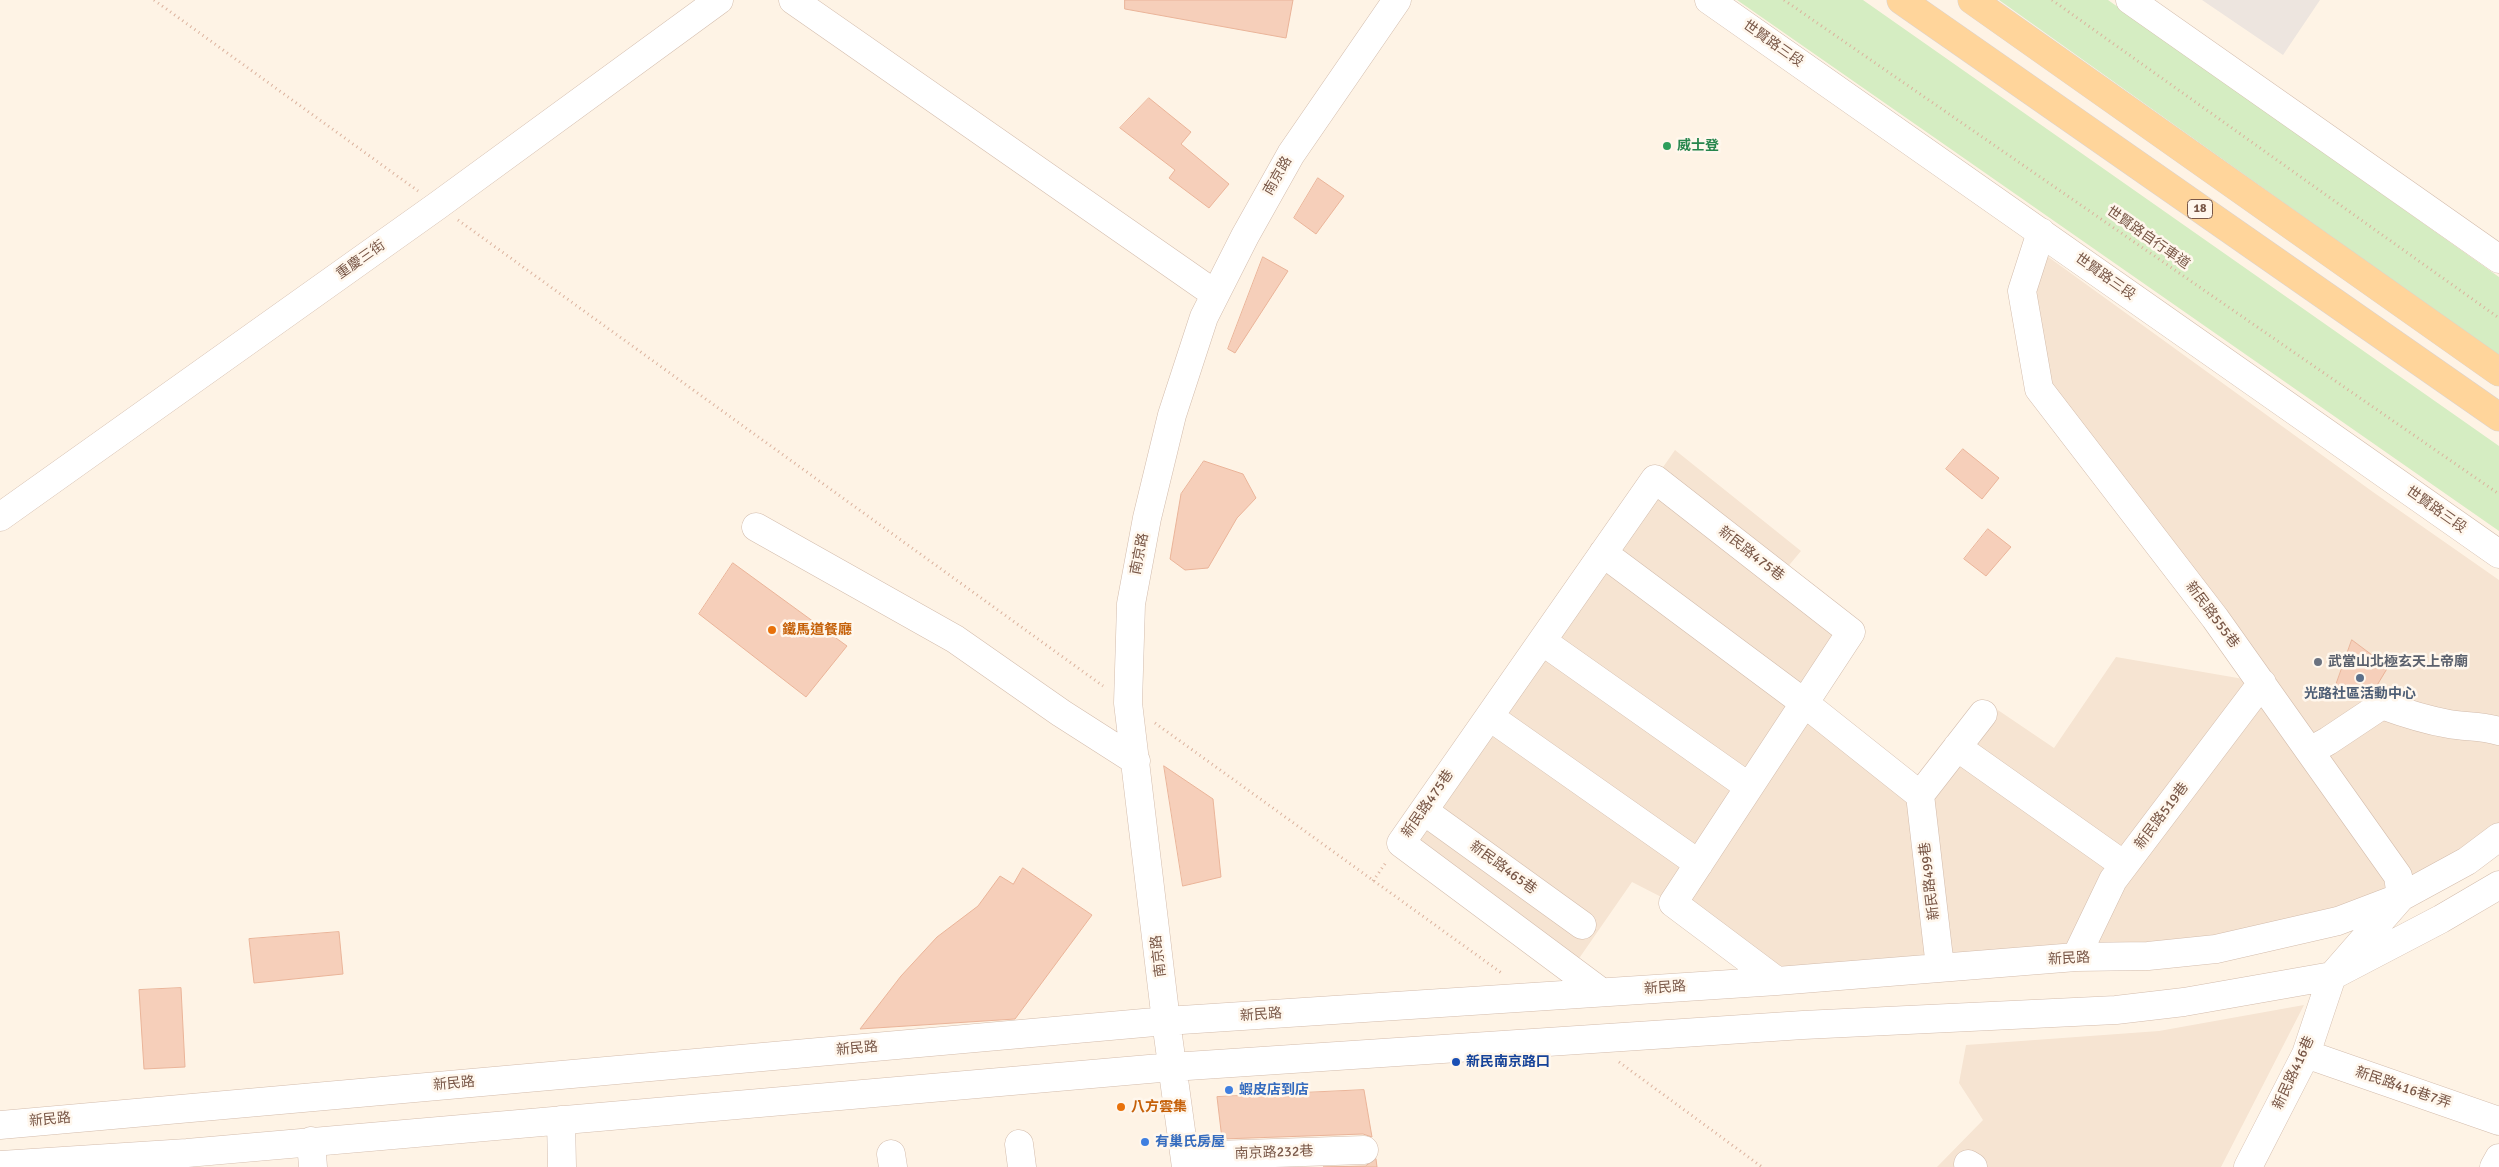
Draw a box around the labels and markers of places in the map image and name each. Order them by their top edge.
place label: 威士登 [1677,138,1719,154]
marker: 威士登 [1661,140,1673,152]
place label: 鐵馬道餐廳 [782,622,852,638]
marker: 鐵馬道餐廳 [766,624,778,636]
place label: 武當山北極玄天上帝廟 [2328,654,2468,670]
marker: 武當山北極玄天上帝廟 [2312,656,2324,668]
marker: 光路社區活動中心 [2354,672,2366,684]
place label: 光路社區活動中心 [2304,686,2416,702]
place label: 新民南京路口 [1466,1054,1550,1070]
marker: 新民南京路口 [1450,1056,1462,1068]
place label: 蝦皮店到店 [1239,1082,1309,1098]
marker: 蝦皮店到店 [1223,1084,1235,1096]
place label: 八方雲集 [1131,1099,1187,1115]
marker: 八方雲集 [1115,1101,1127,1113]
place label: 有巢氏房屋 [1155,1134,1225,1150]
marker: 有巢氏房屋 [1139,1136,1151,1148]

